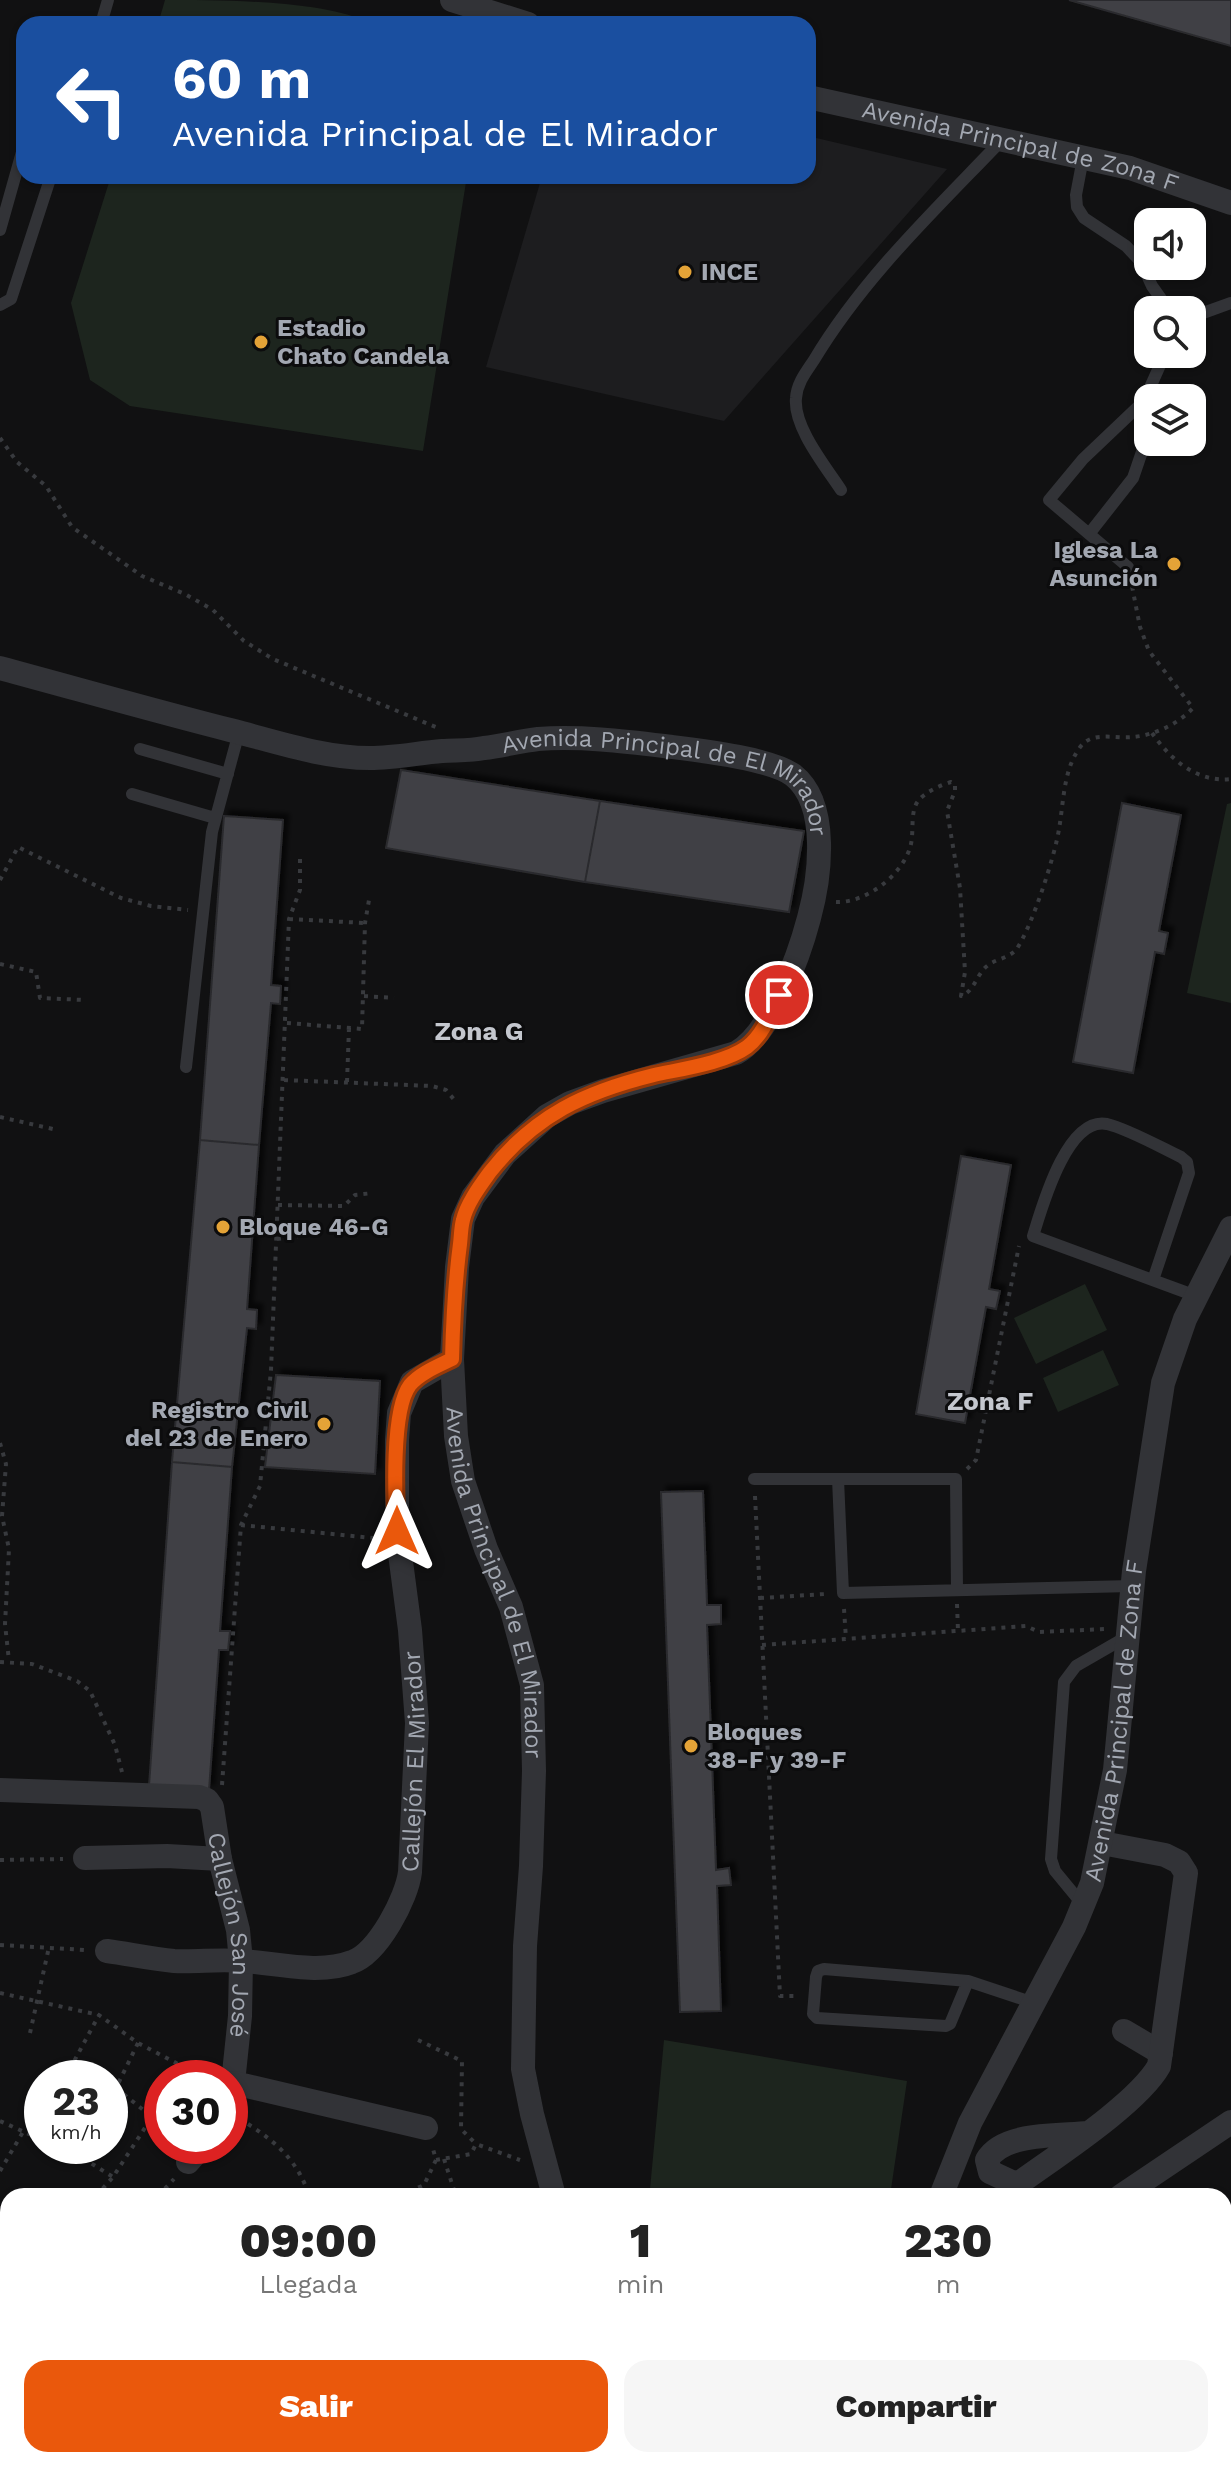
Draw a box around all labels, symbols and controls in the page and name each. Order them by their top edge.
text: 60 m [172,46,311,112]
icon: left [40,48,144,152]
street label: Avenida Principal de Zona F [859,95,1182,198]
text: Avenida Principal de El Mirador [172,113,718,155]
map controls [1134,208,1206,456]
button: sound [1134,208,1206,280]
place label: INCE [701,258,758,286]
marker: INCE [676,263,694,281]
button: search [1134,296,1206,368]
place label: Estadio Chato Candela [277,314,449,370]
marker: Estadio Chato Candela [252,333,270,351]
button: layers [1134,384,1206,456]
place label: Iglesa La Asunción [1049,536,1158,592]
marker: Iglesa La Asunción [1165,555,1183,573]
street label: Avenida Principal de El Mirador [499,724,833,837]
pin [745,961,813,1029]
icon: arrive [757,973,801,1017]
district label: Zona G [435,1016,523,1046]
place label: Bloque 46-G [239,1213,389,1241]
marker: Bloque 46-G [214,1218,232,1236]
district label: Zona F [947,1386,1033,1416]
place label: Registro Civil del 23 de Enero [125,1396,308,1452]
street label: Avenida Principal de El Mirador [440,1406,548,1759]
marker: Registro Civil del 23 de Enero [315,1415,333,1433]
position arrow [355,1489,439,1573]
street label: Avenida Principal de Zona F [1079,1558,1150,1884]
street label: Callejón El Mirador [396,1649,431,1873]
place label: Bloques 38-F y 39-F [707,1718,847,1774]
marker: Bloques 38-F y 39-F [682,1737,700,1755]
street label: Callejón San José [202,1830,255,2039]
speed limit sign: 30 [144,2060,248,2164]
text: 23 [52,2078,100,2125]
text: km/h [50,2120,102,2144]
text: 09:00 [239,2212,377,2269]
text: 1 [630,2212,651,2269]
text: 230 [904,2212,993,2269]
text: Llegada [259,2269,357,2299]
text: min [617,2269,664,2299]
text: m [936,2269,961,2299]
button: Salir [24,2360,608,2452]
button: Compartir [624,2360,1208,2452]

